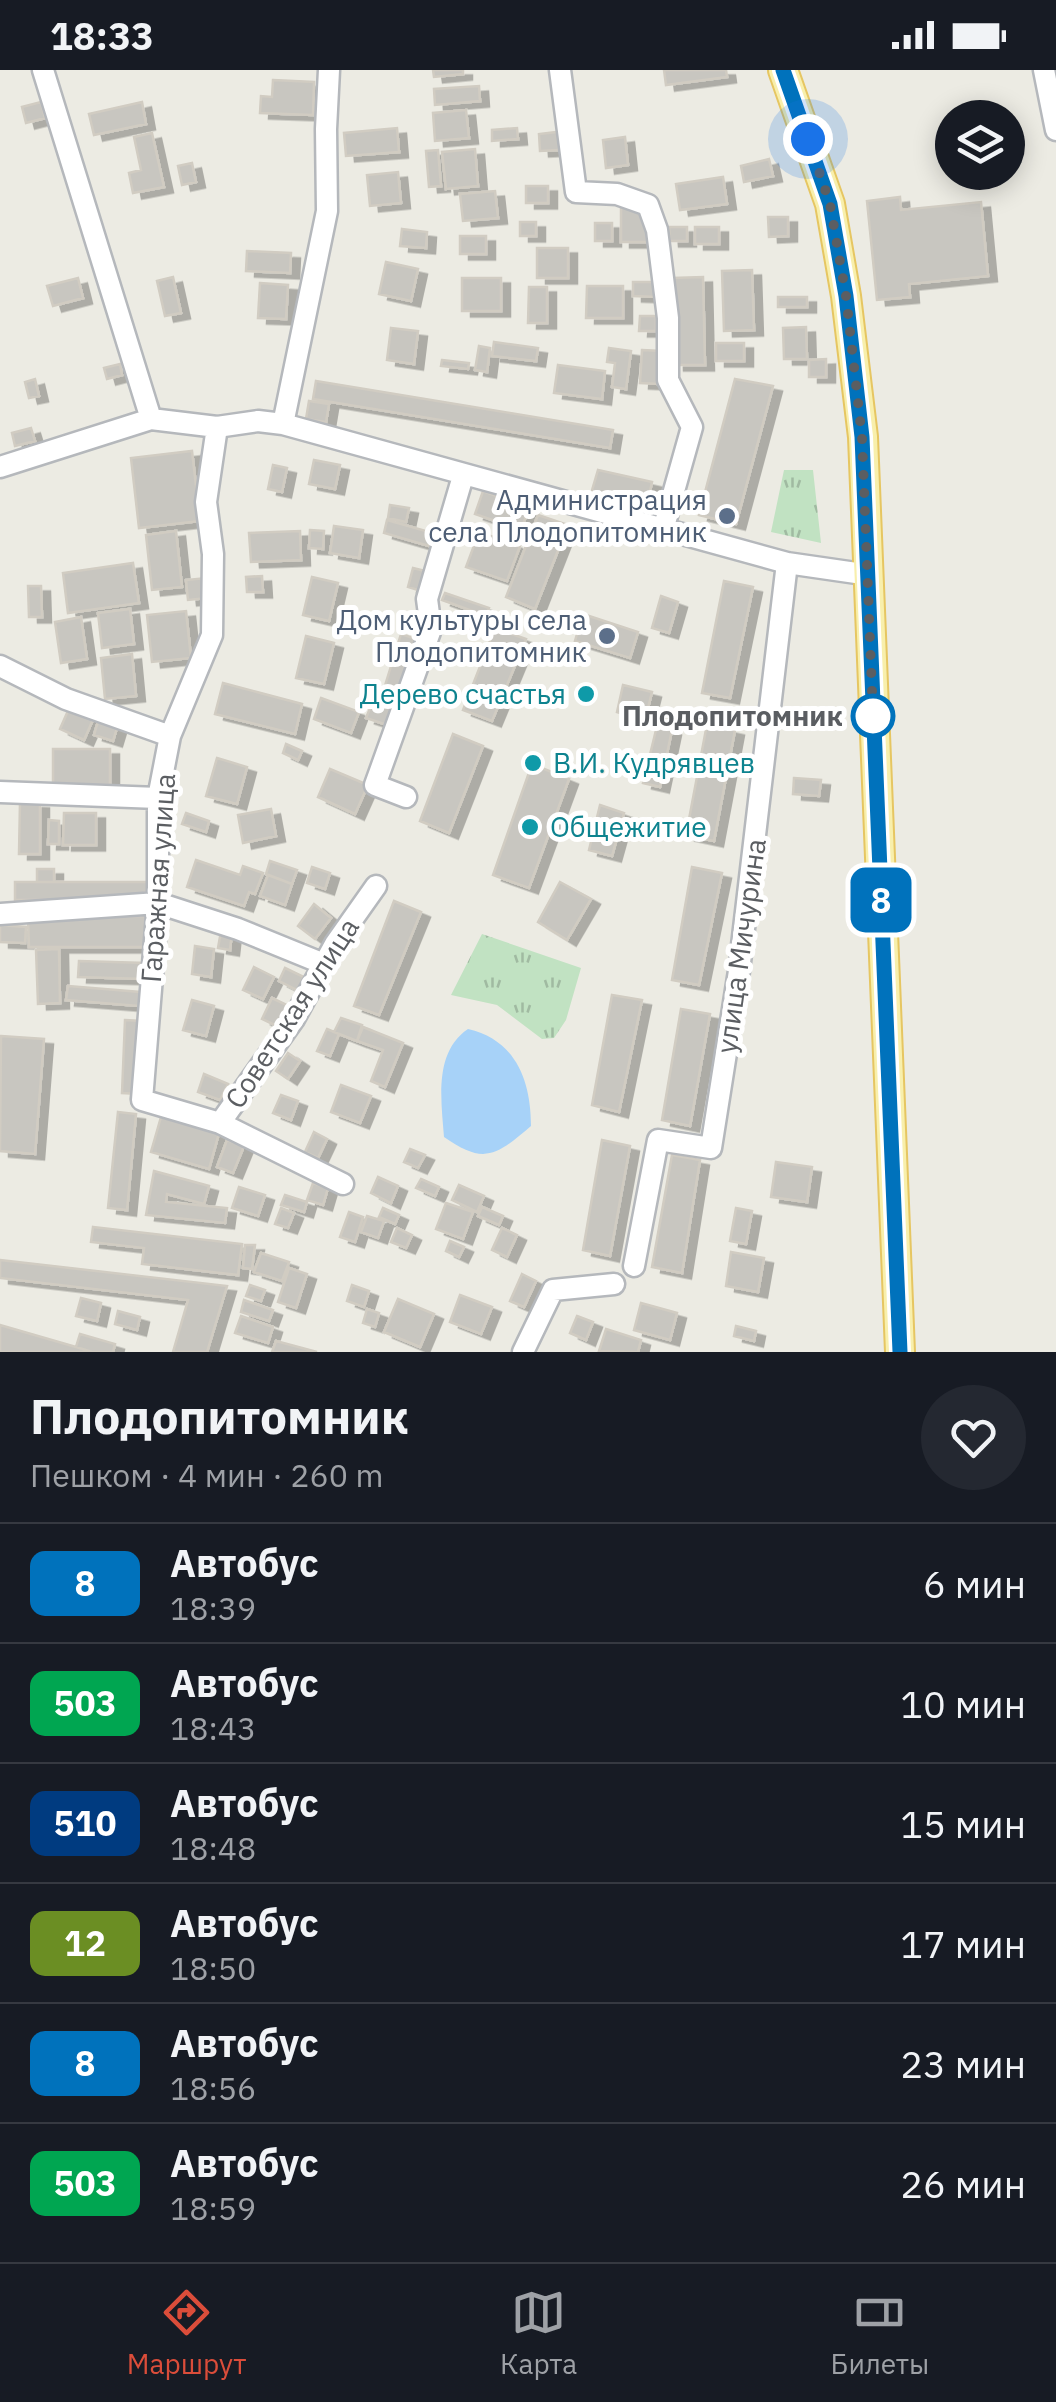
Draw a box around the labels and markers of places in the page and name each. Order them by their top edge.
place label: Администрация села Плодопитомник [428,481,707,550]
marker: Администрация села Плодопитомник [716,505,738,527]
place label: Дом культуры села Плодопитомник [337,601,587,670]
marker: Дом культуры села Плодопитомник [596,625,618,647]
place label: Дерево счастья [360,675,566,712]
marker: Дерево счастья [575,683,597,705]
marker: Плодопитомник [852,695,894,737]
place label: Плодопитомник [622,697,843,734]
place label: В.И. Кудрявцев [553,744,755,781]
marker: В.И. Кудрявцев [522,752,544,774]
place label: Общежитие [550,808,707,845]
marker: Общежитие [519,816,541,838]

